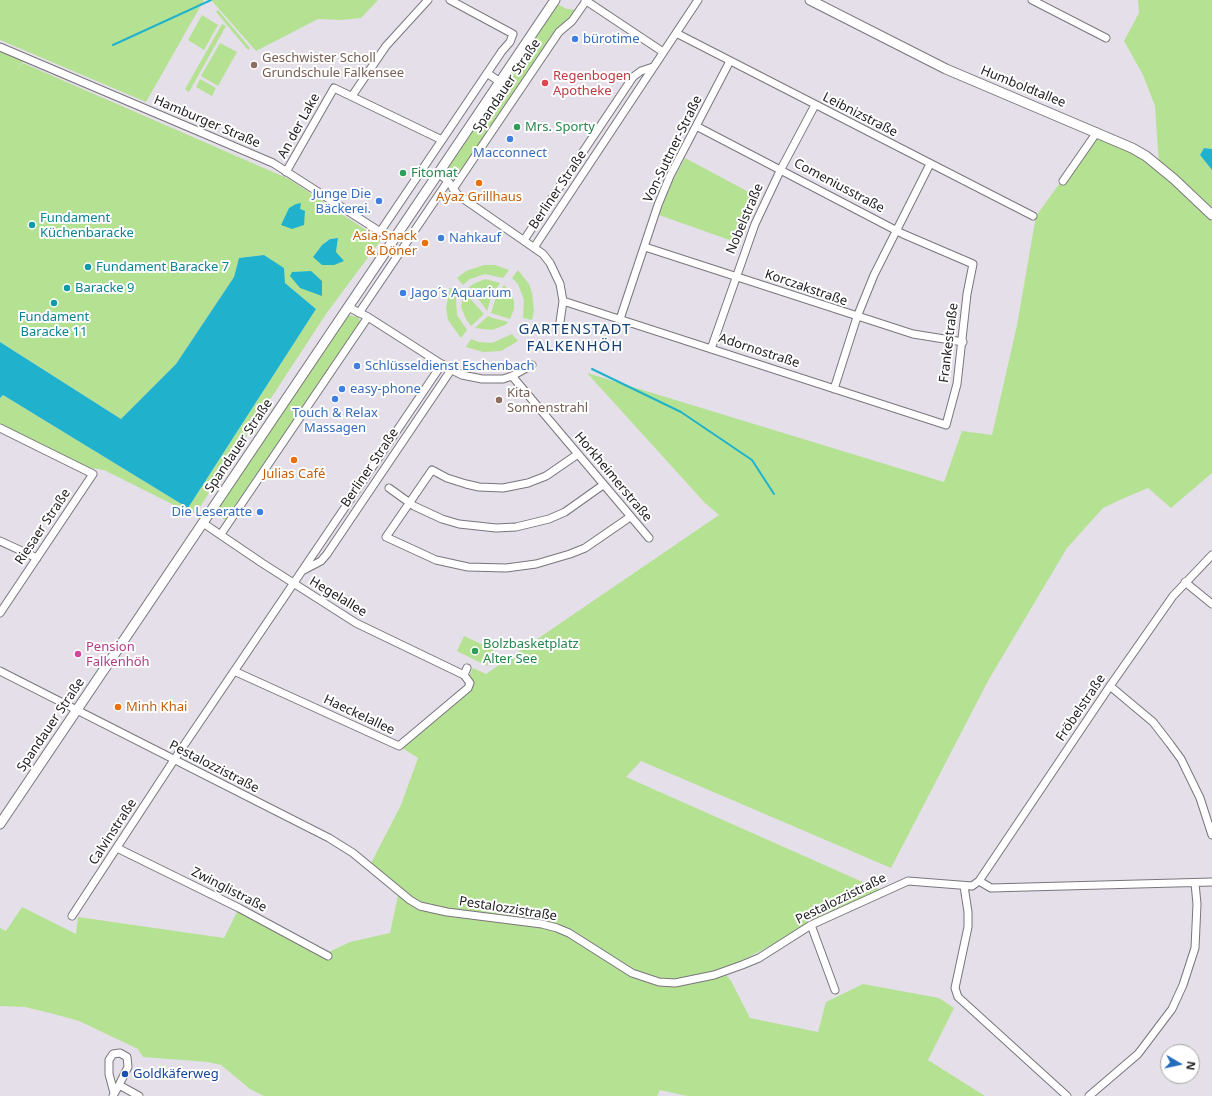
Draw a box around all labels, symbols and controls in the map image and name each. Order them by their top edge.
place label: bürotime [583,31,640,47]
marker: bürotime [570,34,580,44]
street label: Spandauer Straße [470,36,544,136]
place label: Geschwister Scholl Grundschule Falkensee [262,50,404,81]
marker: Geschwister Scholl Grundschule Falkensee [249,60,259,70]
street label: Humboldtallee [978,63,1068,111]
place label: Regenbogen Apotheke [553,68,631,99]
marker: Regenbogen Apotheke [540,78,550,88]
street label: Leibnizstraße [820,89,900,141]
street label: An der Lake [275,91,323,161]
street label: Hamburger Straße [151,93,263,151]
street label: Von-Suttner-Straße [640,93,706,205]
place label: Mrs. Sporty [525,119,595,135]
marker: Mrs. Sporty [512,122,522,132]
marker: Macconnect [505,134,515,144]
place label: Macconnect [473,145,547,161]
street label: Berliner Straße [526,148,590,232]
street label: Comeniusstraße [791,156,887,216]
place label: Fitomat [411,165,458,181]
marker: Fitomat [398,168,408,178]
marker: Ayaz Grillhaus [474,178,484,188]
street label: Nobelstraße [723,181,767,257]
place label: Junge Die Bäckerei. [313,186,371,217]
place label: Ayaz Grillhaus [436,189,522,205]
marker: Junge Die Bäckerei. [374,196,384,206]
place label: Fundament Küchenbaracke [40,210,134,241]
marker: Fundament Küchenbaracke [27,220,37,230]
place label: Asia Snack & Döner [353,228,417,259]
place label: Nahkauf [449,230,501,246]
marker: Nahkauf [436,233,446,243]
marker: Asia Snack & Döner [420,238,430,248]
place label: Fundament Baracke 7 [96,259,229,275]
marker: Fundament Baracke 7 [83,262,93,272]
street label: Korczakstraße [763,267,849,309]
place label: Baracke 9 [75,280,134,296]
marker: Baracke 9 [62,283,72,293]
place label: Jago´s Aquarium [411,285,512,301]
marker: Jago´s Aquarium [398,288,408,298]
marker: Fundament Baracke 11 [49,298,59,308]
street label: Frankestraße [936,302,962,384]
place label: Fundament Baracke 11 [19,309,89,340]
district label: GARTENSTADT FALKENHÖH [519,321,631,356]
street label: Adornostraße [717,331,801,371]
place label: Schlüsseldienst Eschenbach [365,358,535,374]
marker: Schlüsseldienst Eschenbach [352,361,362,371]
place label: easy-phone [350,381,421,397]
marker: easy-phone [337,384,347,394]
place label: Kita Sonnenstrahl [507,385,588,416]
marker: Touch & Relax Massagen [330,394,340,404]
marker: Kita Sonnenstrahl [494,395,504,405]
street label: Spandauer Straße [202,396,276,496]
place label: Touch & Relax Massagen [292,405,378,436]
street label: Berliner Straße [338,426,402,510]
street label: Horkheimerstraße [571,429,655,525]
marker: Julias Café [289,455,299,465]
place label: Julias Café [263,466,325,482]
street label: Riesaer Straße [12,486,74,568]
place label: Die Leseratte [172,504,252,520]
marker: Die Leseratte [255,507,265,517]
street label: Hegelallee [306,574,370,620]
place label: Bolzbasketplatz Alter See [483,636,579,667]
place label: Pension Falkenhöh [86,639,150,670]
marker: Bolzbasketplatz Alter See [470,646,480,656]
marker: Pension Falkenhöh [73,649,83,659]
street label: Fröbelstraße [1053,672,1109,744]
street label: Spandauer Straße [14,675,88,775]
street label: Haeckelallee [321,692,397,738]
place label: Minh Khai [126,699,187,715]
marker: Minh Khai [113,702,123,712]
street label: Pestalozzistraße [166,738,262,796]
street label: Calvinstraße [86,796,140,868]
street label: Zwinglistraße [189,864,269,916]
street label: Pestalozzistraße [793,870,889,928]
street label: Pestalozzistraße [458,894,558,924]
north arrow [1160,1044,1200,1084]
text: N [1183,1060,1199,1071]
place label: Goldkäferweg [133,1066,219,1082]
marker: Goldkäferweg [120,1069,130,1079]

